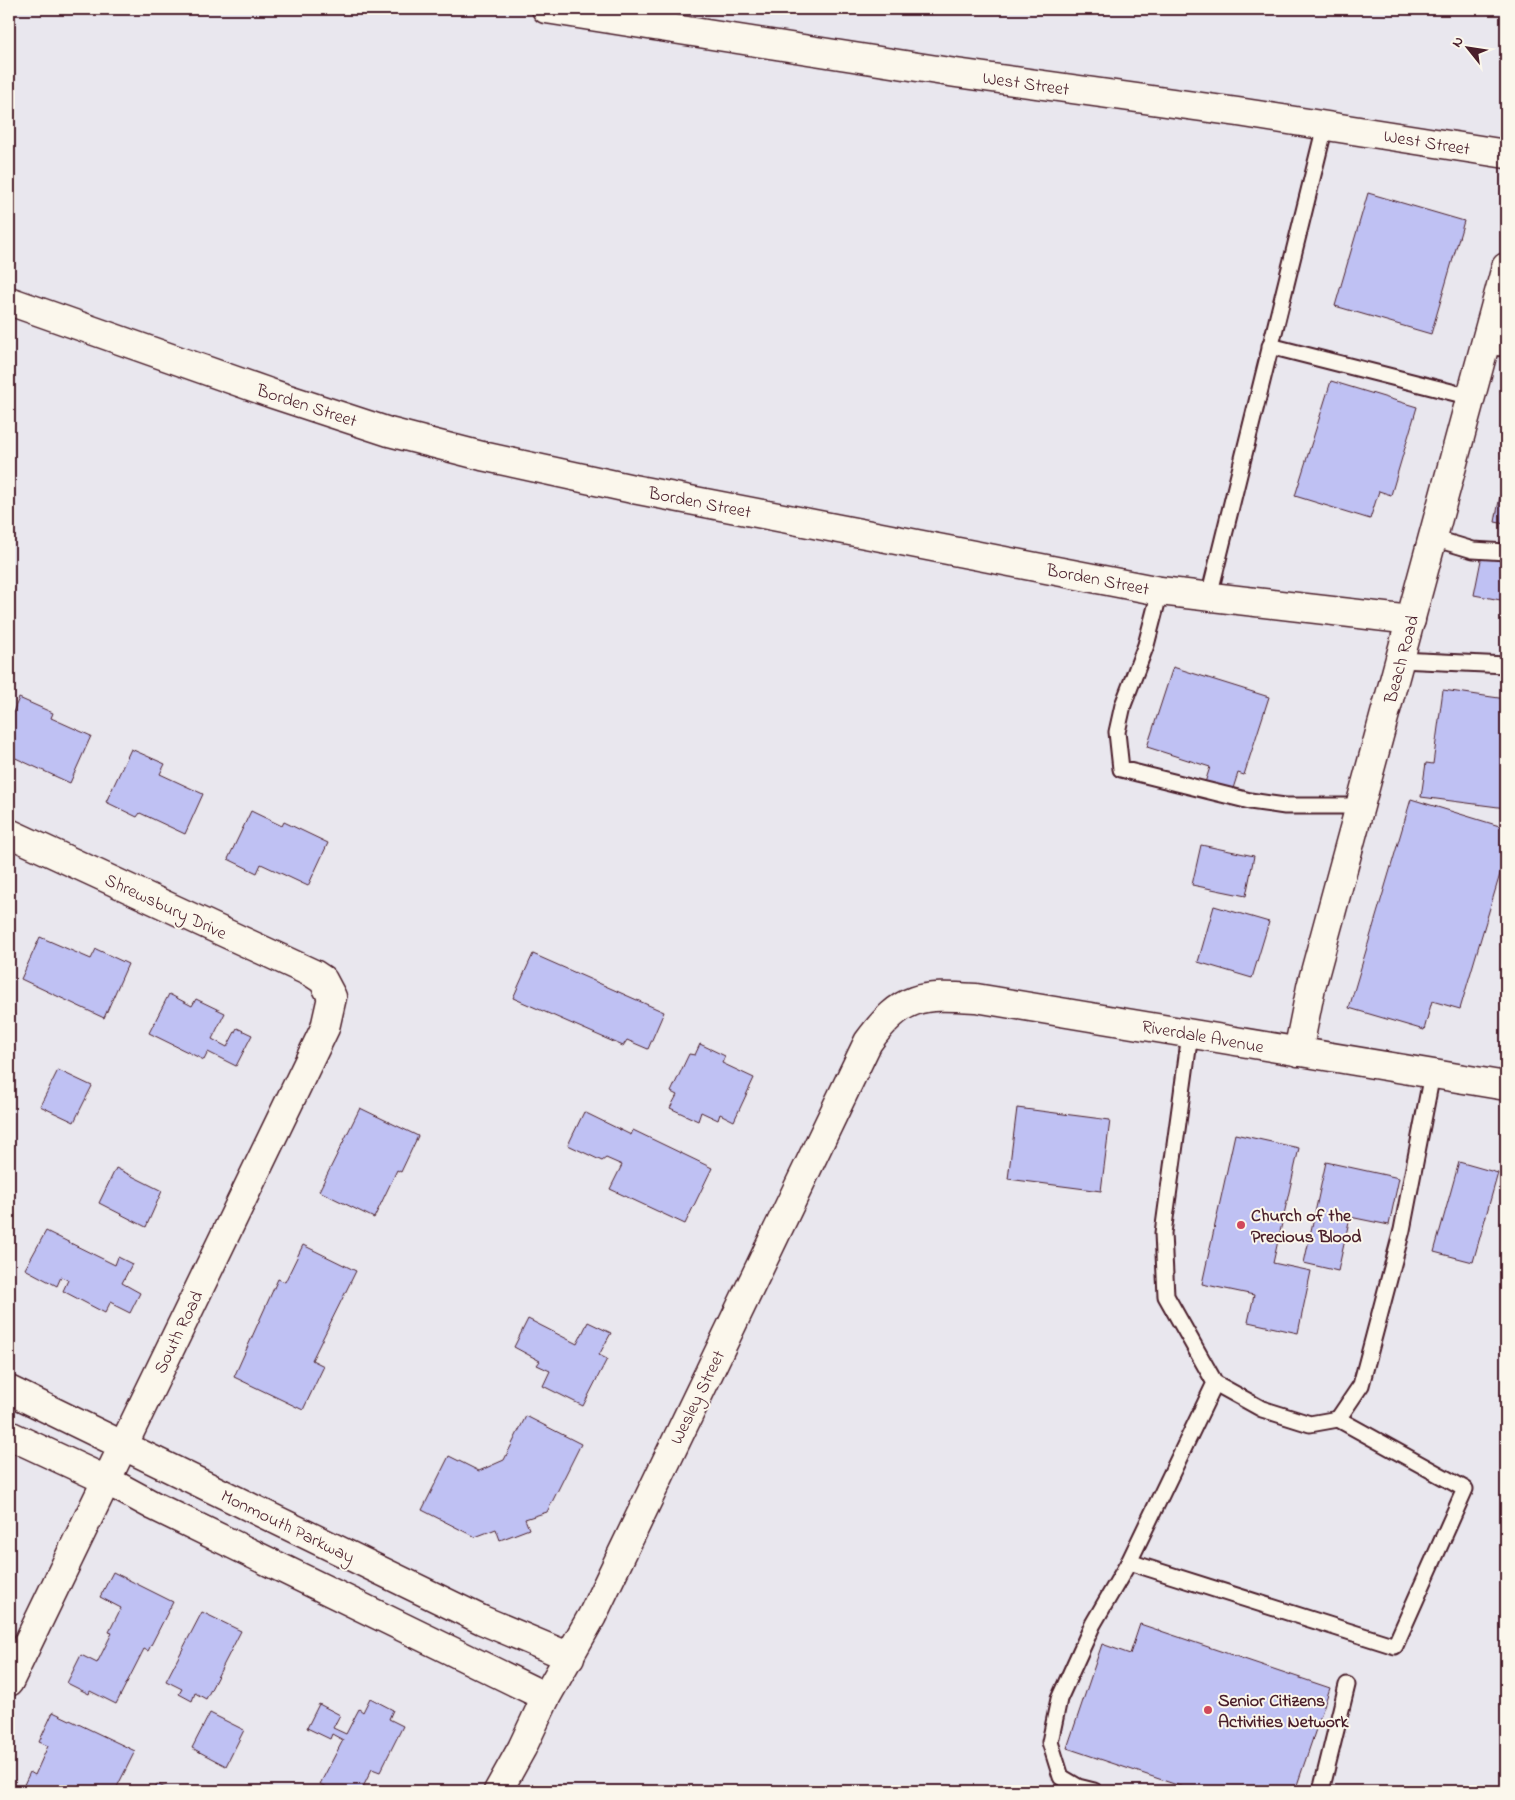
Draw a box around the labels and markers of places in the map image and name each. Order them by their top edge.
place label: Church of the Precious Blood [1251,1204,1362,1251]
marker: Church of the Precious Blood [1235,1219,1247,1231]
place label: Senior Citizens Activities Network [1218,1689,1349,1736]
marker: Senior Citizens Activities Network [1202,1704,1214,1716]

